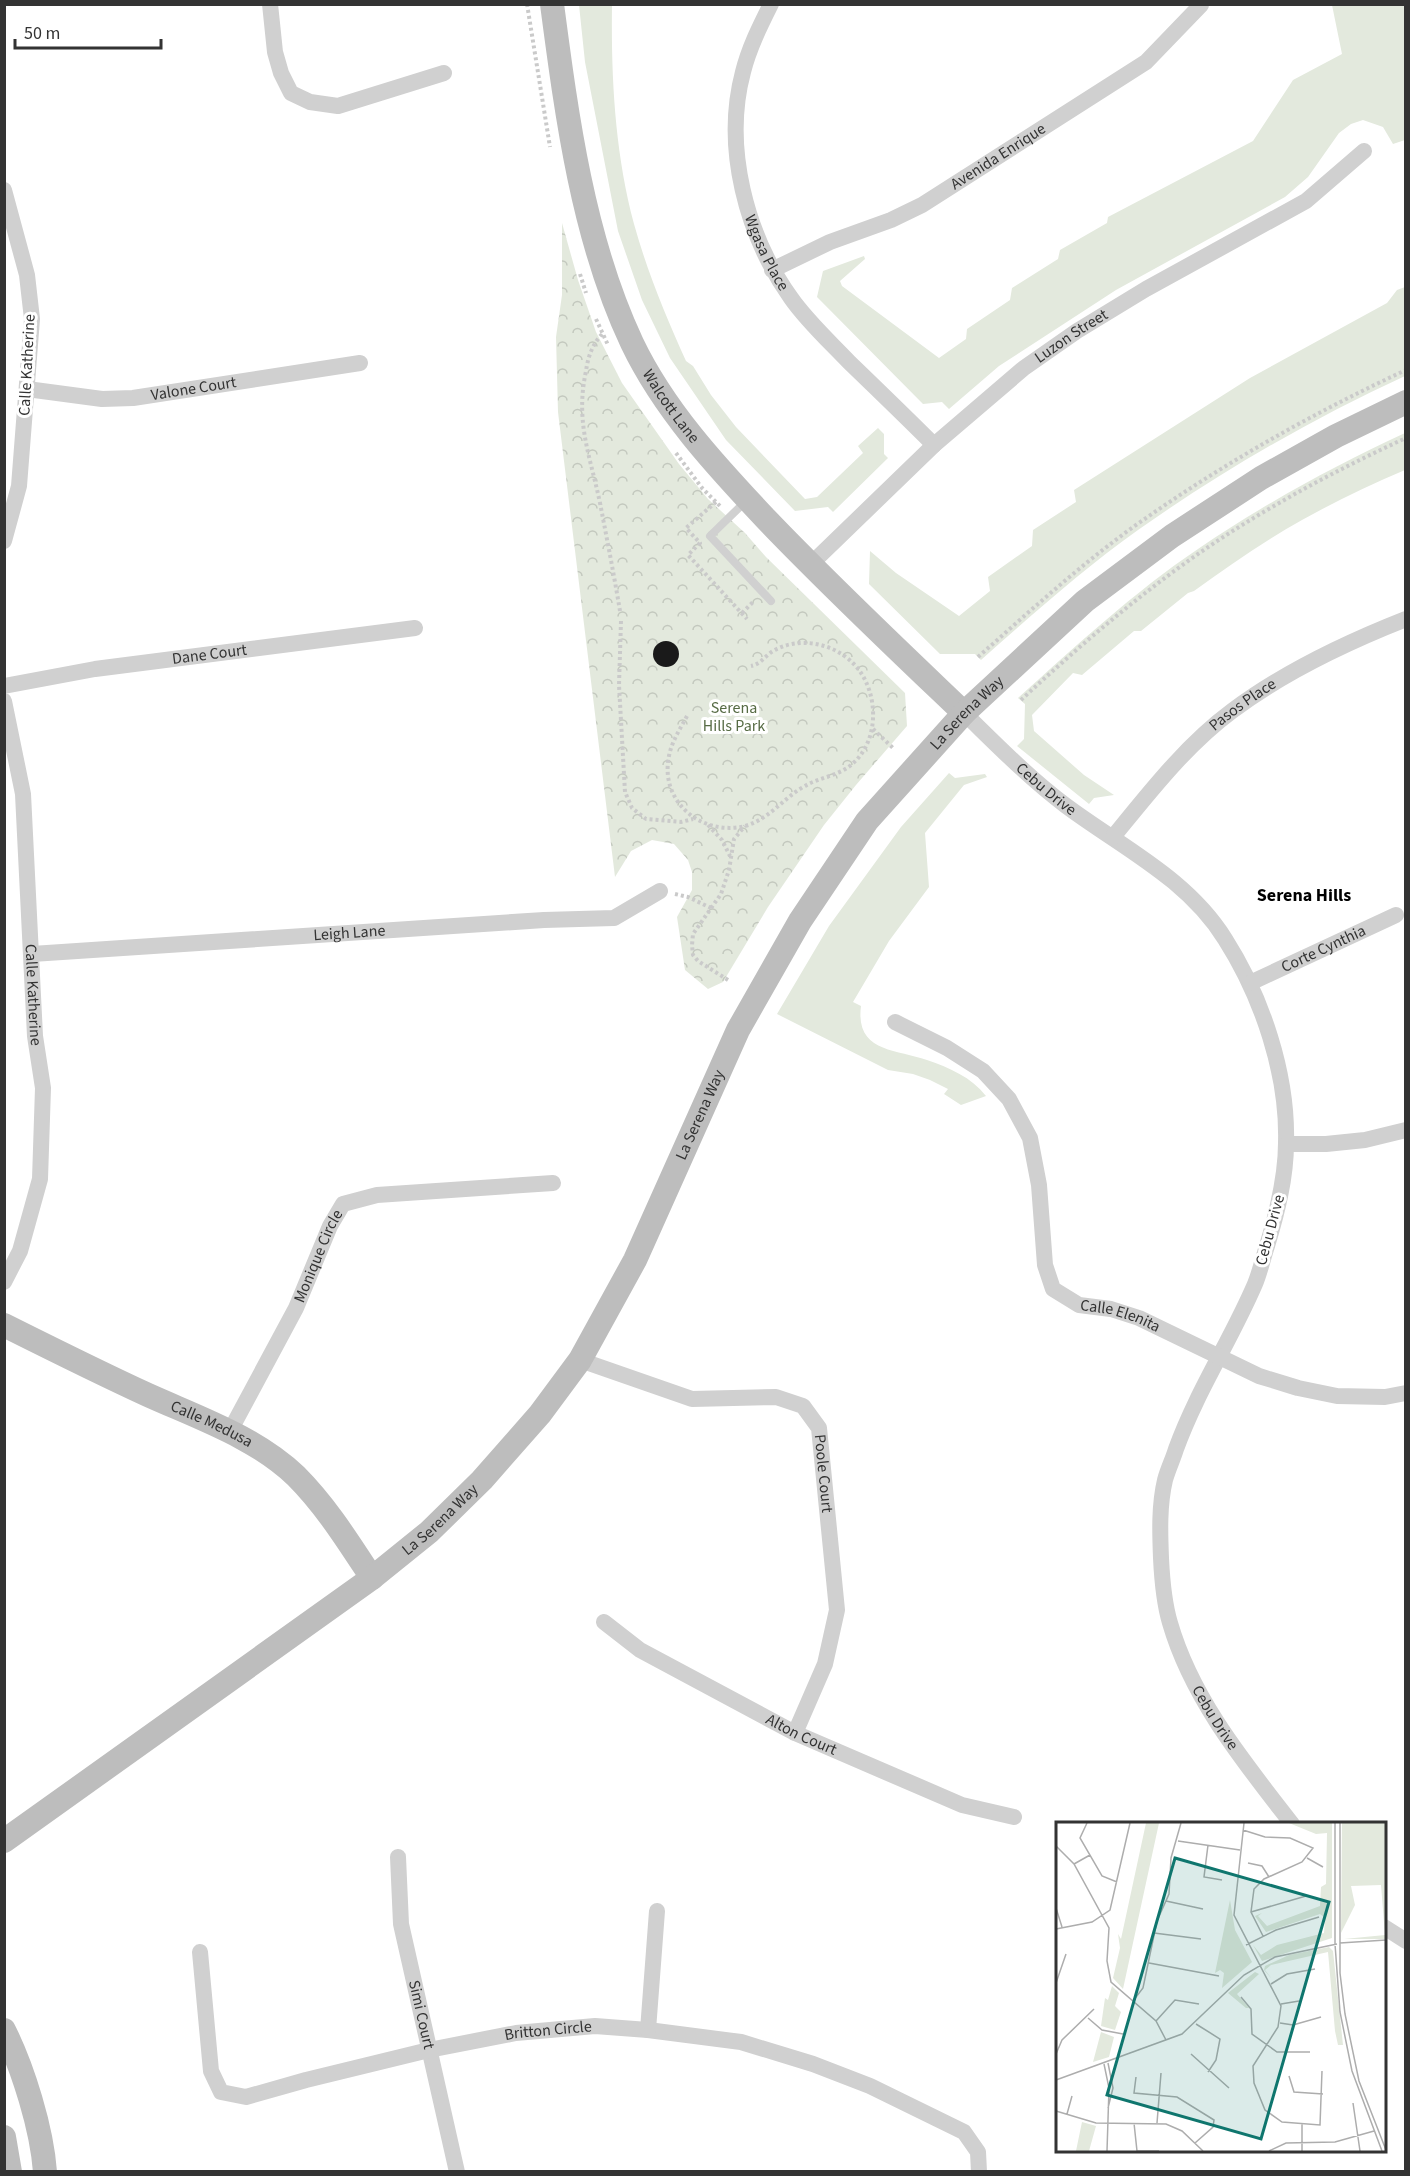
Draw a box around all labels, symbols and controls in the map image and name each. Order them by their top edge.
scale bar [15,12,160,50]
text: 50 m [24,21,60,46]
street label: Avenida Enrique [946,118,1050,195]
street label: Wgasa Place [739,212,794,295]
street label: Luzon Street [1030,303,1112,368]
street label: Calle Katherine [13,314,41,416]
street label: Walcott Lane [637,365,705,448]
street label: Valone Court [149,371,238,406]
street label: Dane Court [171,639,249,670]
street label: La Serena Way [925,670,1009,755]
street label: Pasos Place [1204,673,1280,736]
park label: Serena Hills Park [703,697,765,737]
street label: Cebu Drive [1011,758,1081,821]
district label: Serena Hills [1257,883,1351,908]
street label: Leigh Lane [313,920,386,946]
street label: Corte Cynthia [1278,920,1369,978]
street label: Calle Katherine [19,943,47,1047]
street label: La Serena Way [670,1066,730,1164]
street label: Cebu Drive [1250,1192,1290,1268]
street label: Monique Circle [288,1205,348,1306]
street label: Calle Elenita [1079,1294,1164,1338]
street label: Calle Medusa [167,1395,257,1453]
street label: Poole Court [809,1433,838,1514]
street label: La Serena Way [397,1478,483,1561]
street label: Cebu Drive [1186,1681,1244,1755]
street label: Alton Court [762,1708,841,1761]
inset map [1056,1822,1386,2152]
street label: Simi Court [403,1978,440,2052]
street label: Britton Circle [502,2015,593,2046]

